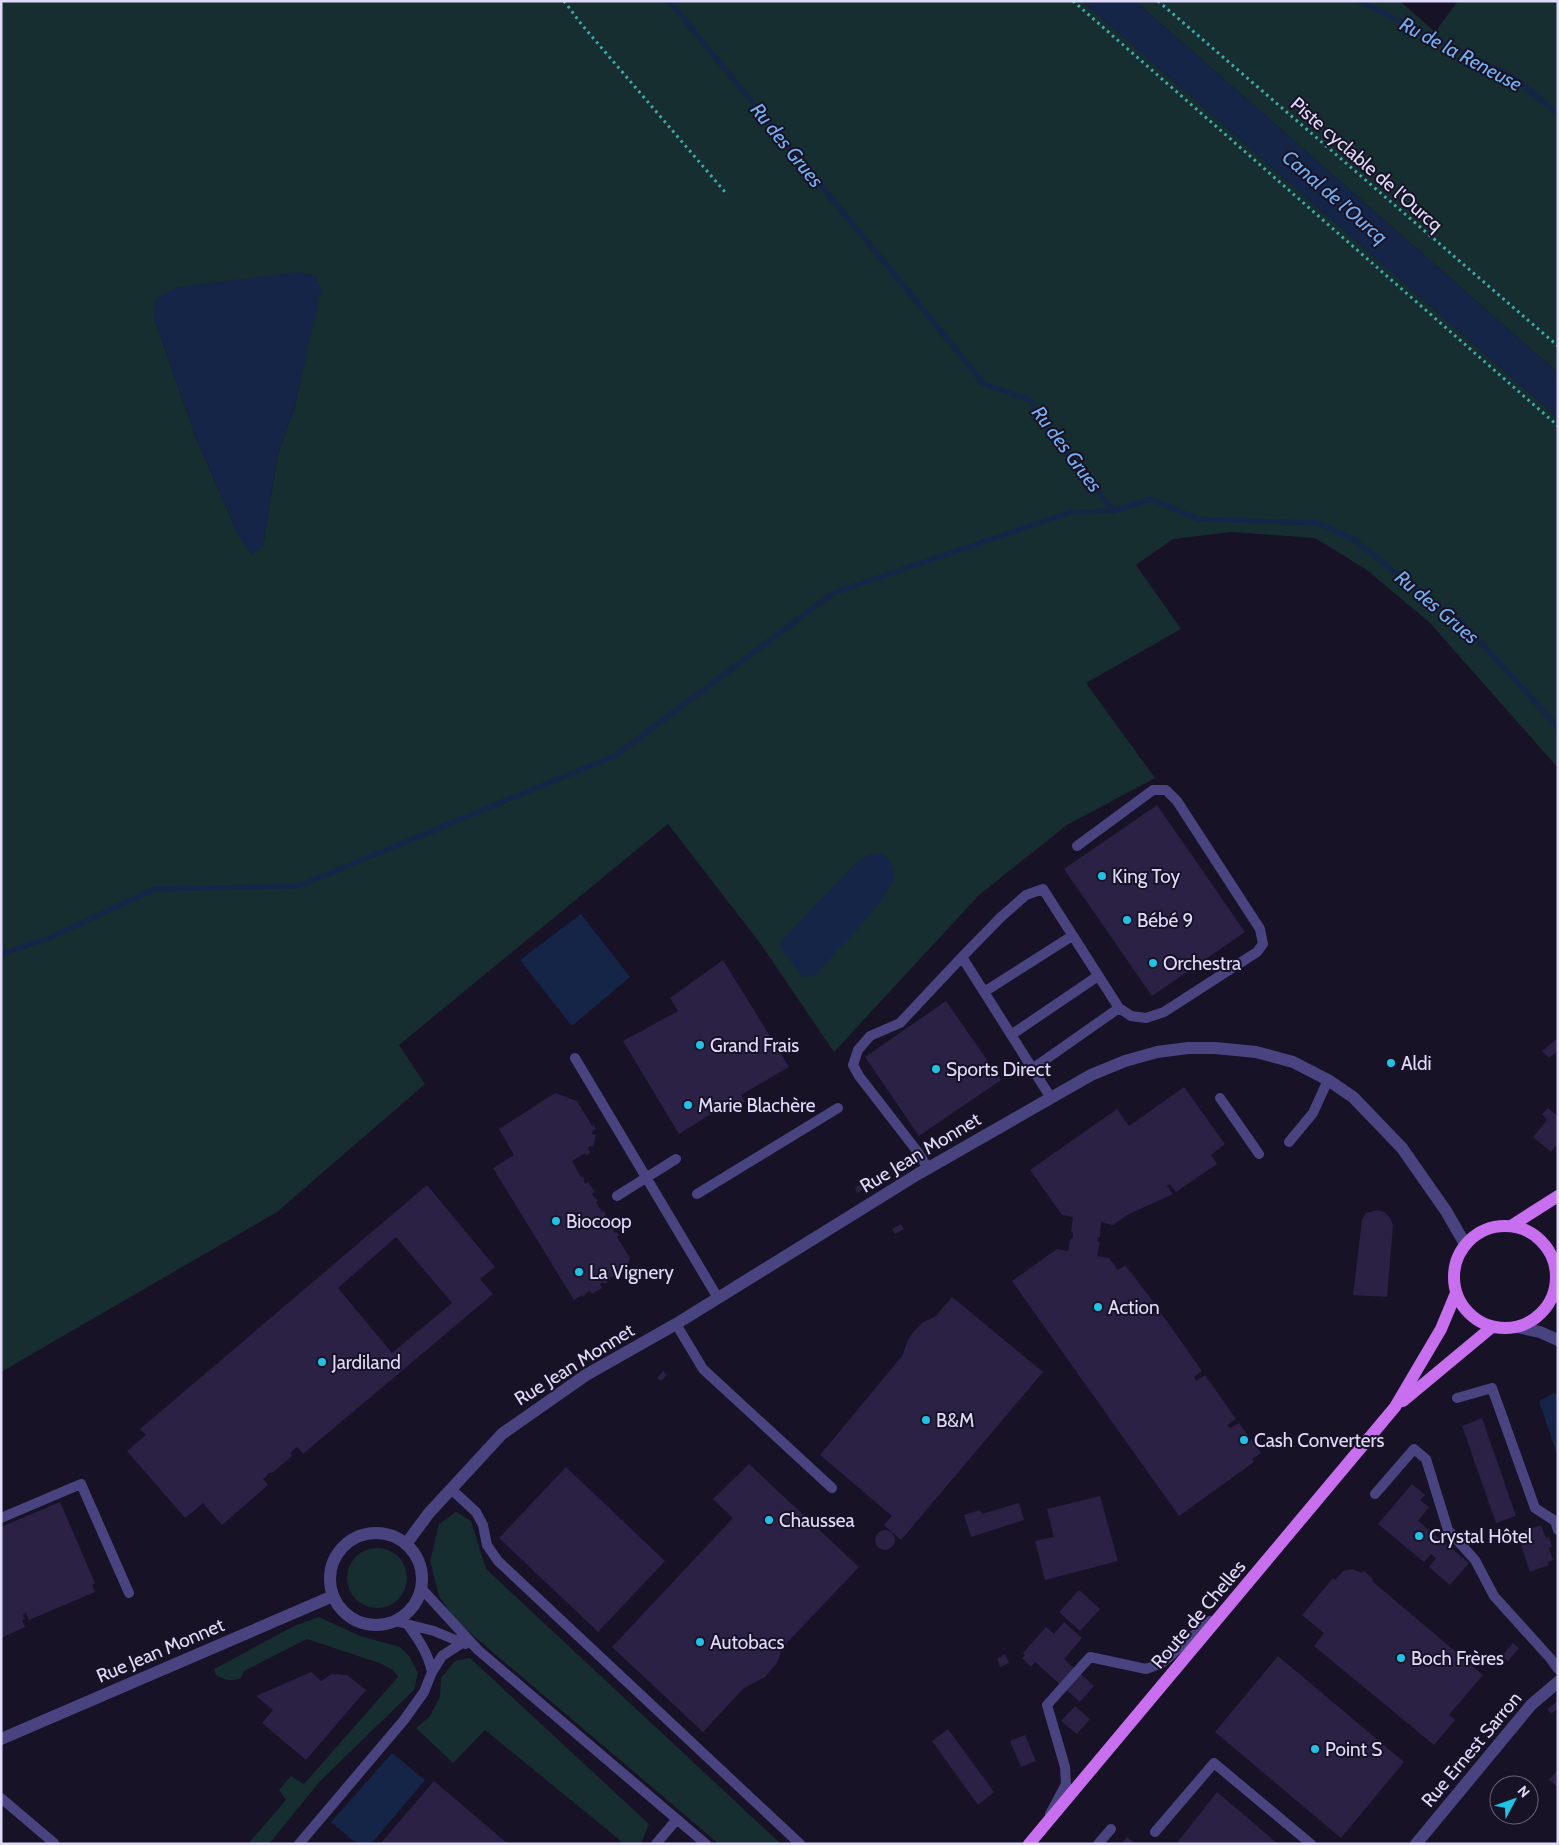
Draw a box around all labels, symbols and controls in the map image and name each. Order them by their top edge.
water label: Ru de la Reneuse [1396,12,1526,96]
street label: Piste cyclable de l'Ourcq [1286,92,1447,237]
water label: Ru des Grues [746,98,828,192]
water label: Canal de l'Ourcq [1278,145,1392,249]
water label: Ru des Grues [1027,401,1107,497]
water label: Ru des Grues [1390,565,1484,649]
place label: King Toy [1112,865,1180,888]
marker: King Toy [1096,870,1108,882]
place label: Bébé 9 [1137,909,1193,932]
marker: Bébé 9 [1121,914,1133,926]
place label: Orchestra [1163,952,1241,975]
marker: Orchestra [1147,957,1159,969]
place label: Grand Frais [710,1034,799,1057]
marker: Grand Frais [694,1039,706,1051]
place label: Aldi [1401,1052,1432,1075]
marker: Aldi [1385,1057,1397,1069]
place label: Sports Direct [946,1058,1051,1081]
marker: Sports Direct [930,1063,942,1075]
place label: Marie Blachère [698,1094,816,1117]
marker: Marie Blachère [682,1099,694,1111]
street label: Rue Jean Monnet [856,1107,985,1197]
place label: Biocoop [566,1210,632,1233]
marker: Biocoop [550,1215,562,1227]
place label: La Vignery [589,1261,674,1284]
marker: La Vignery [573,1266,585,1278]
place label: Action [1108,1296,1160,1319]
marker: Action [1092,1301,1104,1313]
street label: Rue Jean Monnet [510,1318,639,1410]
place label: Jardiland [331,1351,401,1374]
marker: Jardiland [316,1356,328,1368]
place label: B&M [936,1409,974,1432]
marker: B&M [920,1414,932,1426]
place label: Cash Converters [1254,1429,1384,1452]
marker: Cash Converters [1238,1434,1250,1446]
place label: Chaussea [779,1509,855,1532]
marker: Chaussea [763,1514,775,1526]
place label: Crystal Hôtel [1429,1525,1533,1548]
marker: Crystal Hôtel [1413,1530,1425,1542]
street label: Route de Chelles [1146,1555,1251,1673]
street label: Rue Jean Monnet [93,1613,228,1688]
place label: Autobacs [710,1631,785,1654]
marker: Autobacs [694,1636,706,1648]
place label: Boch Frères [1411,1647,1504,1670]
marker: Boch Frères [1395,1652,1407,1664]
street label: Rue Ernest Sarron [1416,1687,1526,1812]
place label: Point S [1325,1738,1382,1761]
marker: Point S [1309,1743,1321,1755]
north arrow [1489,1775,1539,1825]
text: N [1514,1782,1534,1801]

